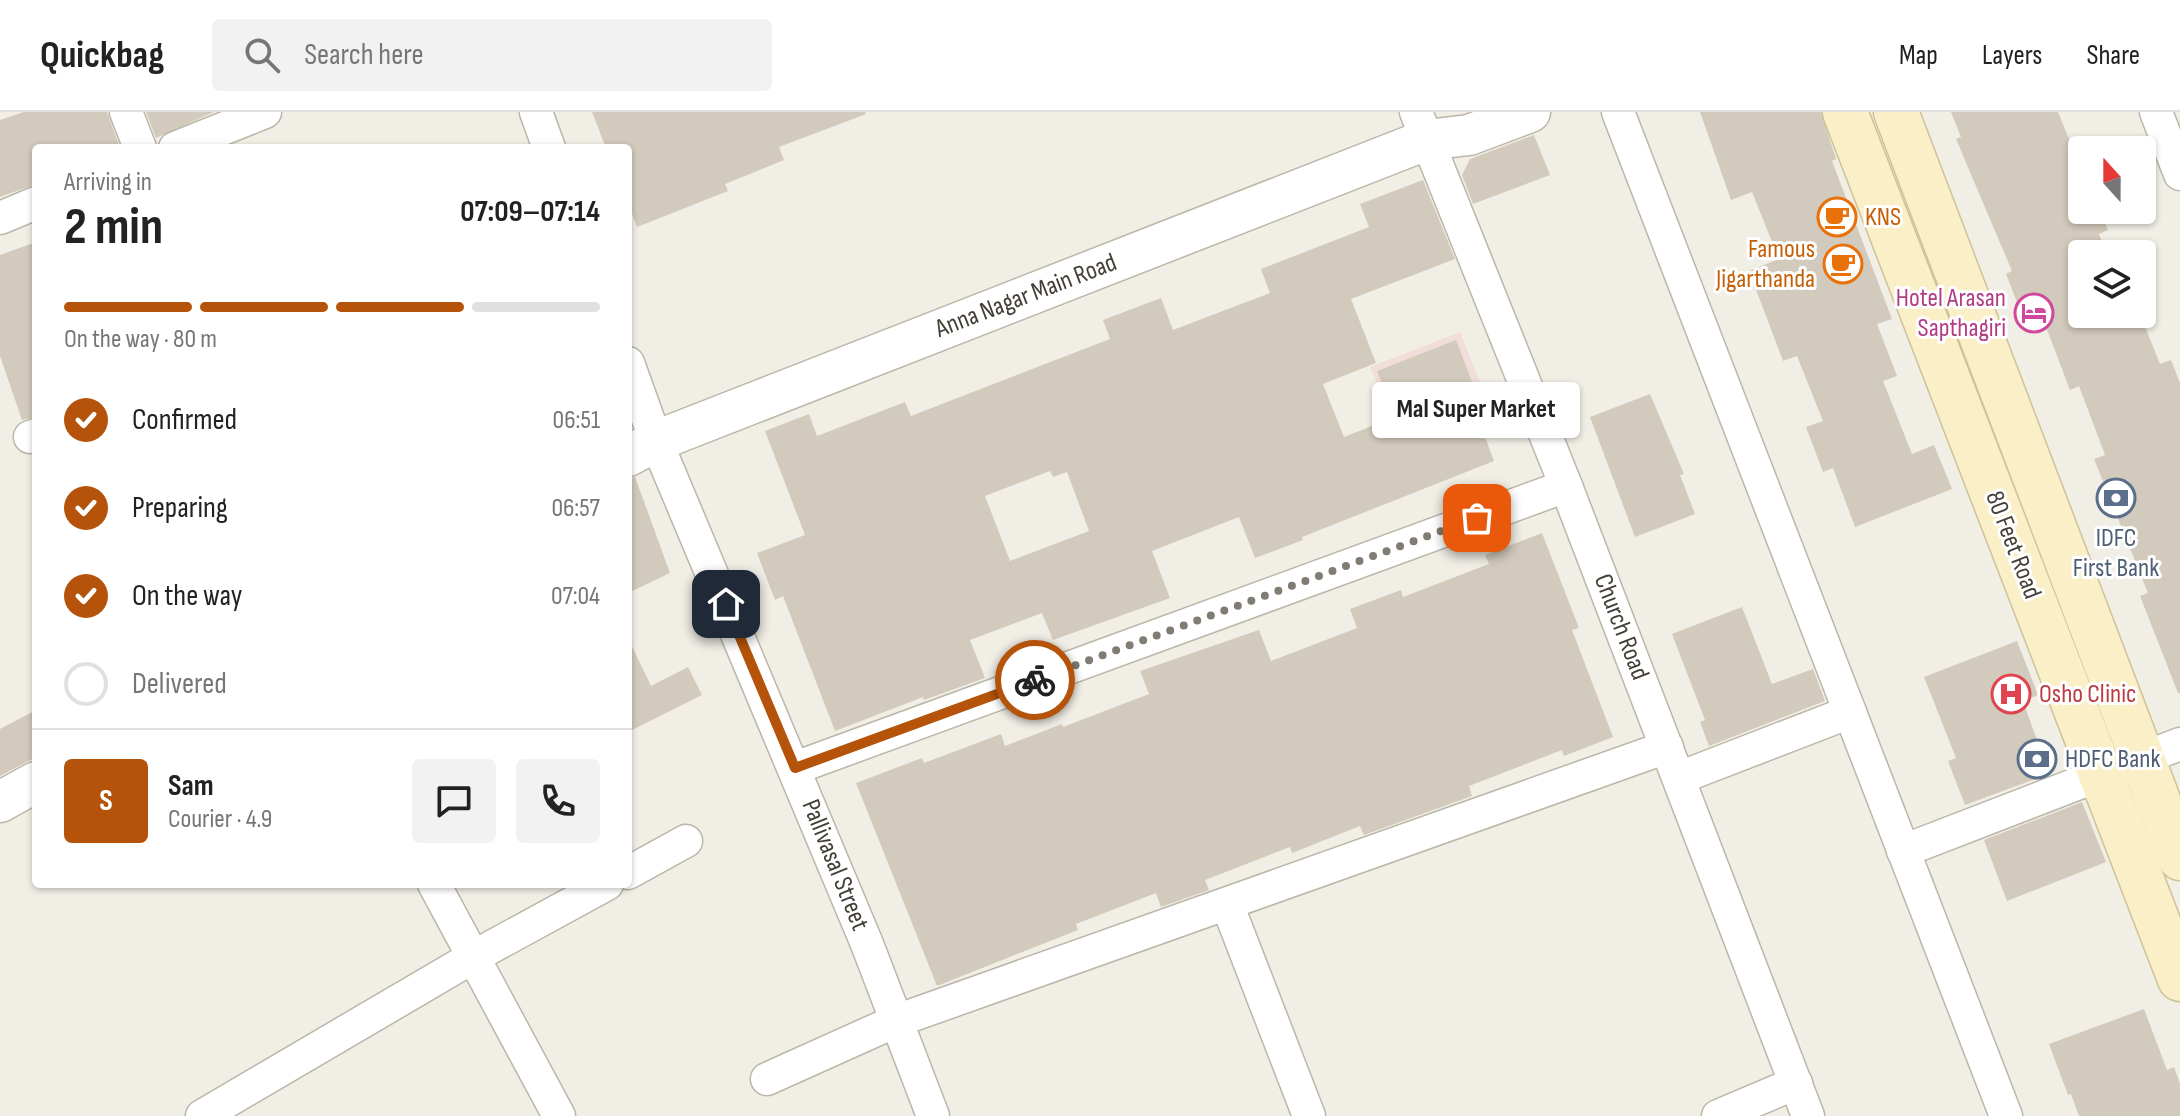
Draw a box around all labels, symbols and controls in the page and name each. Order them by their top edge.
search box [212,19,772,91]
text: Quickbag [40,33,164,78]
icon: search [240,33,284,77]
text: Search here [304,37,423,73]
text: Map [1899,39,1938,72]
text: Layers [1982,39,2042,72]
text: Share [2086,39,2140,72]
north arrow [2068,136,2156,224]
map controls [2068,136,2156,328]
text: Arriving in [64,167,152,198]
text: 07:09–07:14 [460,194,600,230]
text: 2 min [64,196,163,259]
cafe icon: KNS [1816,196,1858,238]
place label: KNS [1865,202,1901,233]
place label: Famous Jigarthanda [1715,234,1815,295]
button: layers [2068,240,2156,328]
cafe icon: Famous Jigarthanda [1822,243,1864,285]
street label: Anna Nagar Main Road [930,247,1121,345]
place label: Hotel Arasan Sapthagiri [1896,283,2006,344]
hotel icon: Hotel Arasan Sapthagiri [2013,292,2055,334]
text: On the way · 80 m [64,324,217,355]
callout: Mal Super Market [1373,382,1581,438]
text: Mal Super Market [1396,394,1556,425]
icon: check [64,398,108,442]
text: Confirmed [132,402,237,438]
text: 06:51 [553,405,600,436]
bank icon: IDFC First Bank [2095,477,2137,519]
pin [1443,484,1511,552]
icon: check [64,486,108,530]
street label: 80 Feet Road [1978,487,2048,603]
text: Preparing [132,490,228,526]
text: 06:57 [551,493,600,524]
icon: bag [1455,496,1499,540]
place label: IDFC First Bank [2073,523,2159,584]
pin [692,570,760,638]
street label: Church Road [1587,570,1655,684]
icon: check [64,574,108,618]
text: On the way [132,578,242,614]
text: 07:04 [551,581,600,612]
icon: home [704,582,748,626]
courier [995,640,1075,720]
icon: bike [1013,658,1057,702]
text: Delivered [132,666,227,702]
hospital icon: Osho Clinic [1990,673,2032,715]
place label: Osho Clinic [2039,679,2136,710]
bank icon: HDFC Bank [2016,738,2058,780]
place label: HDFC Bank [2065,744,2160,775]
button: chat [412,759,496,843]
button: phone [516,759,600,843]
text: Sam [168,768,214,804]
text: S [99,783,113,819]
street label: Pallivasal Street [795,795,875,935]
text: Courier · 4.9 [168,804,272,835]

